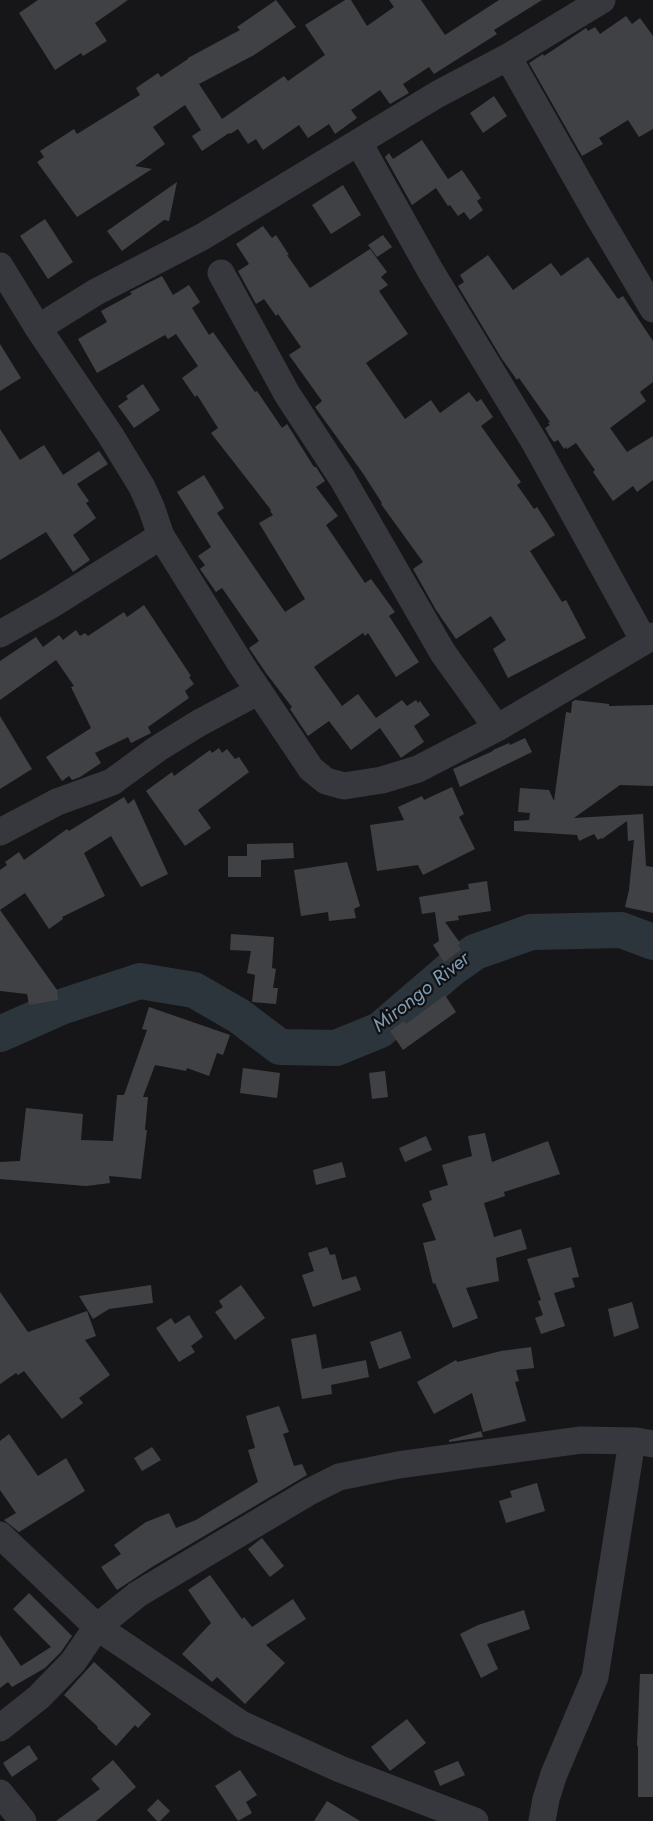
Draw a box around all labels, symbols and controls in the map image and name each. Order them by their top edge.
water label: Mirongo River [369,948,475,1038]

